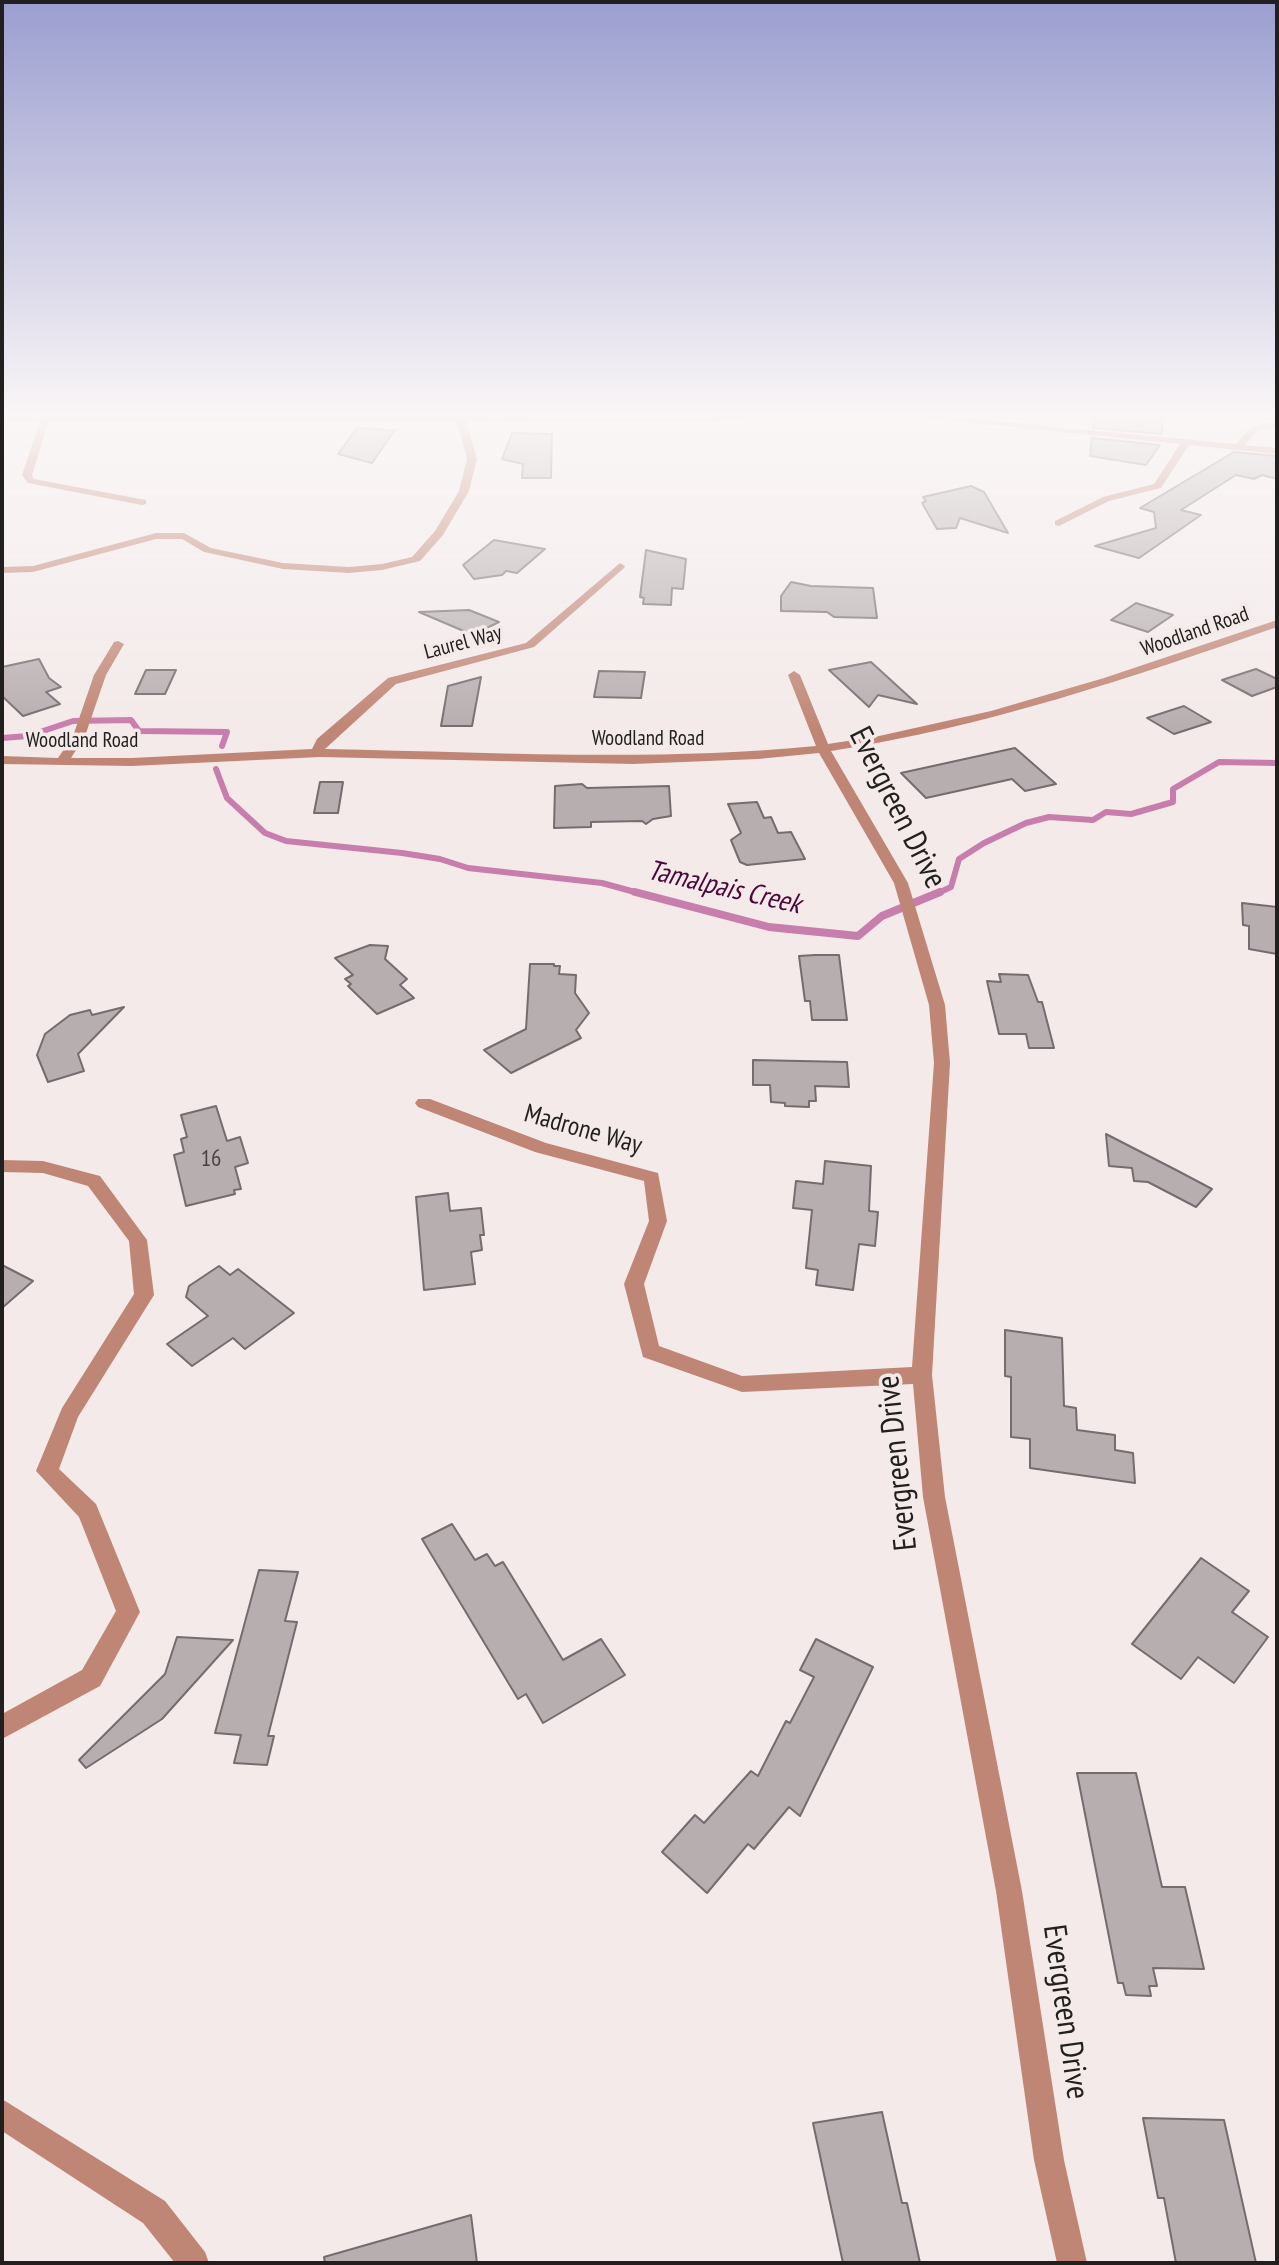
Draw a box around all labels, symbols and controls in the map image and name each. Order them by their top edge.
street label: Woodland Road [1138,602,1252,662]
street label: Laurel Way [421,621,505,665]
street label: Evergreen Drive [840,721,954,895]
street label: Woodland Road [592,726,704,752]
street label: Woodland Road [26,728,138,754]
water label: Tamalpais Creek [644,854,804,922]
street label: Madrone Way [521,1098,645,1162]
house number: 16 [201,1145,221,1173]
street label: Evergreen Drive [870,1374,926,1552]
street label: Evergreen Drive [1034,1922,1096,2102]

